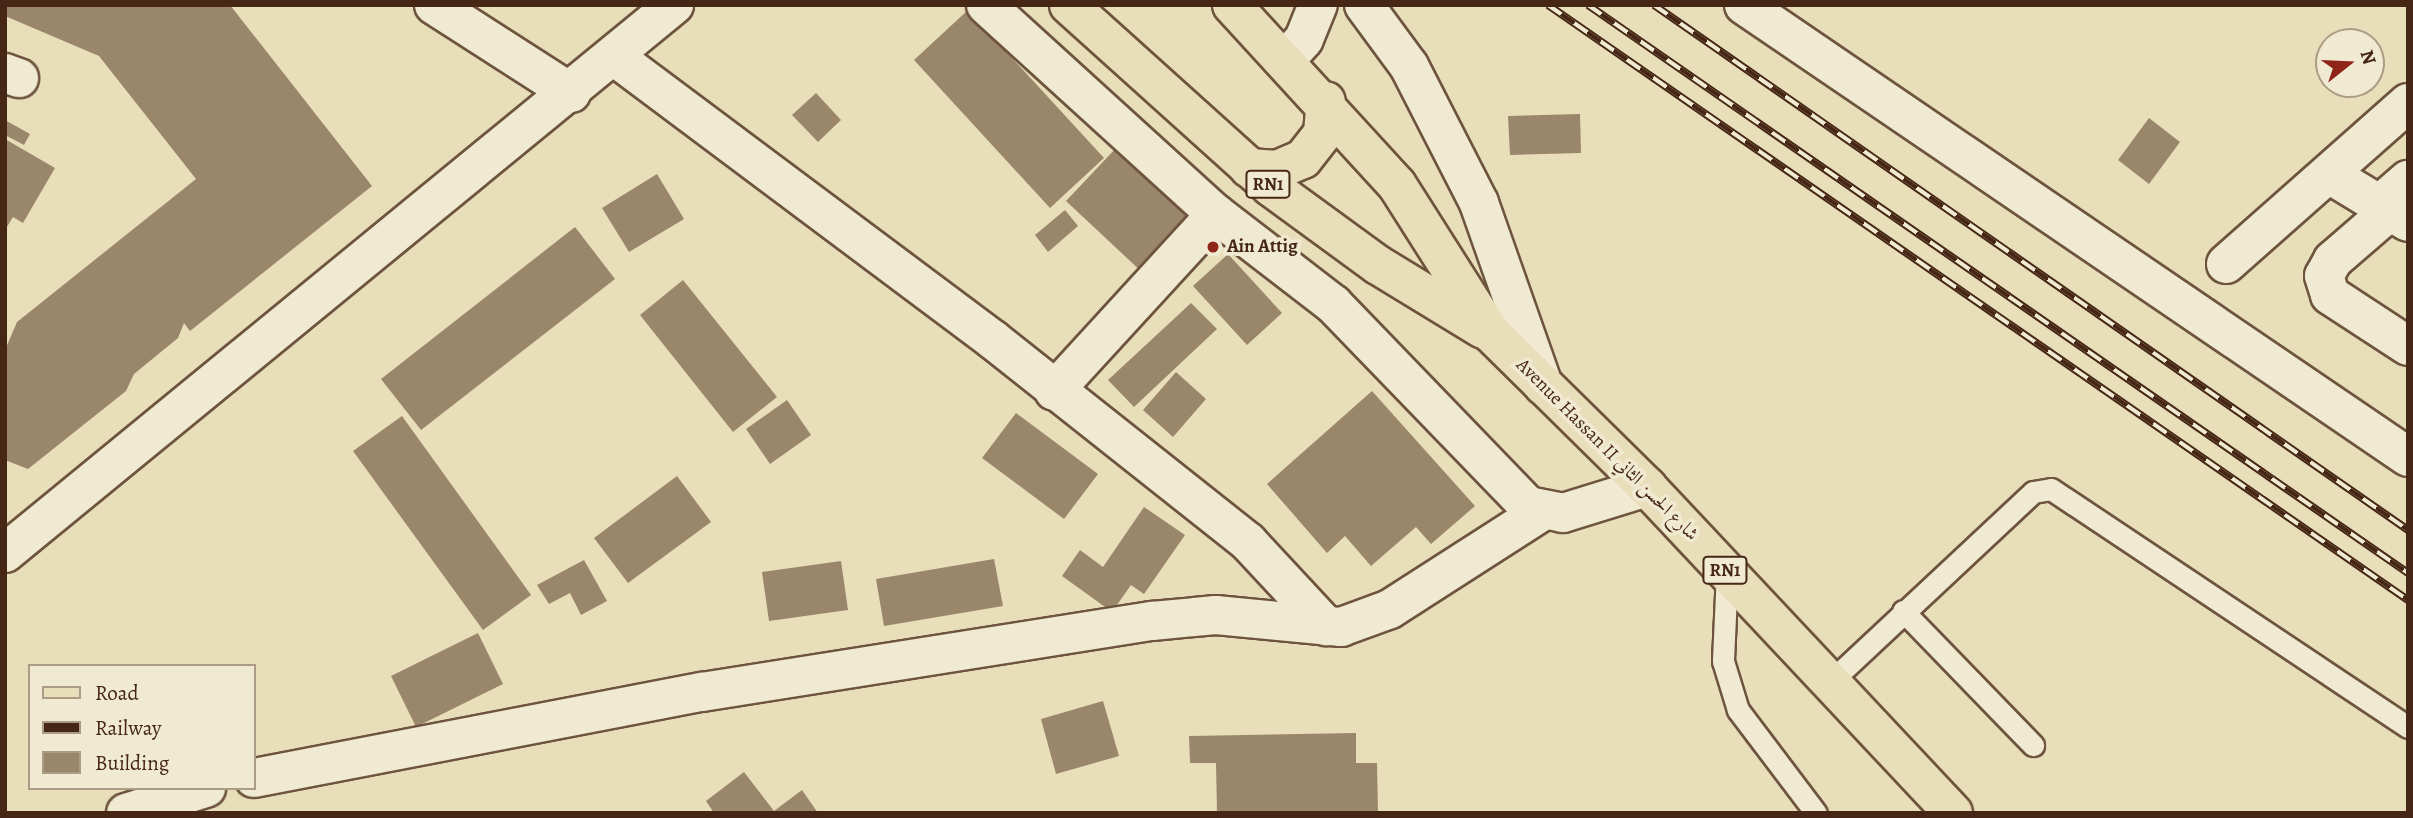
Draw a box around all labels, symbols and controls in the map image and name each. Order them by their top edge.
north arrow [2315,28,2385,98]
text: N [2354,47,2383,68]
road number: RN1 [1245,169,1291,198]
place label: Ain Attig [1227,236,1298,258]
marker: Ain Attig [1205,239,1221,255]
street label: Avenue Hassan II شارع الحسن الثاني [1511,354,1703,546]
road number: RN1 [1702,556,1748,584]
legend [28,664,256,790]
text: Road [95,679,139,707]
text: Railway [95,714,161,742]
text: Building [95,749,169,777]

